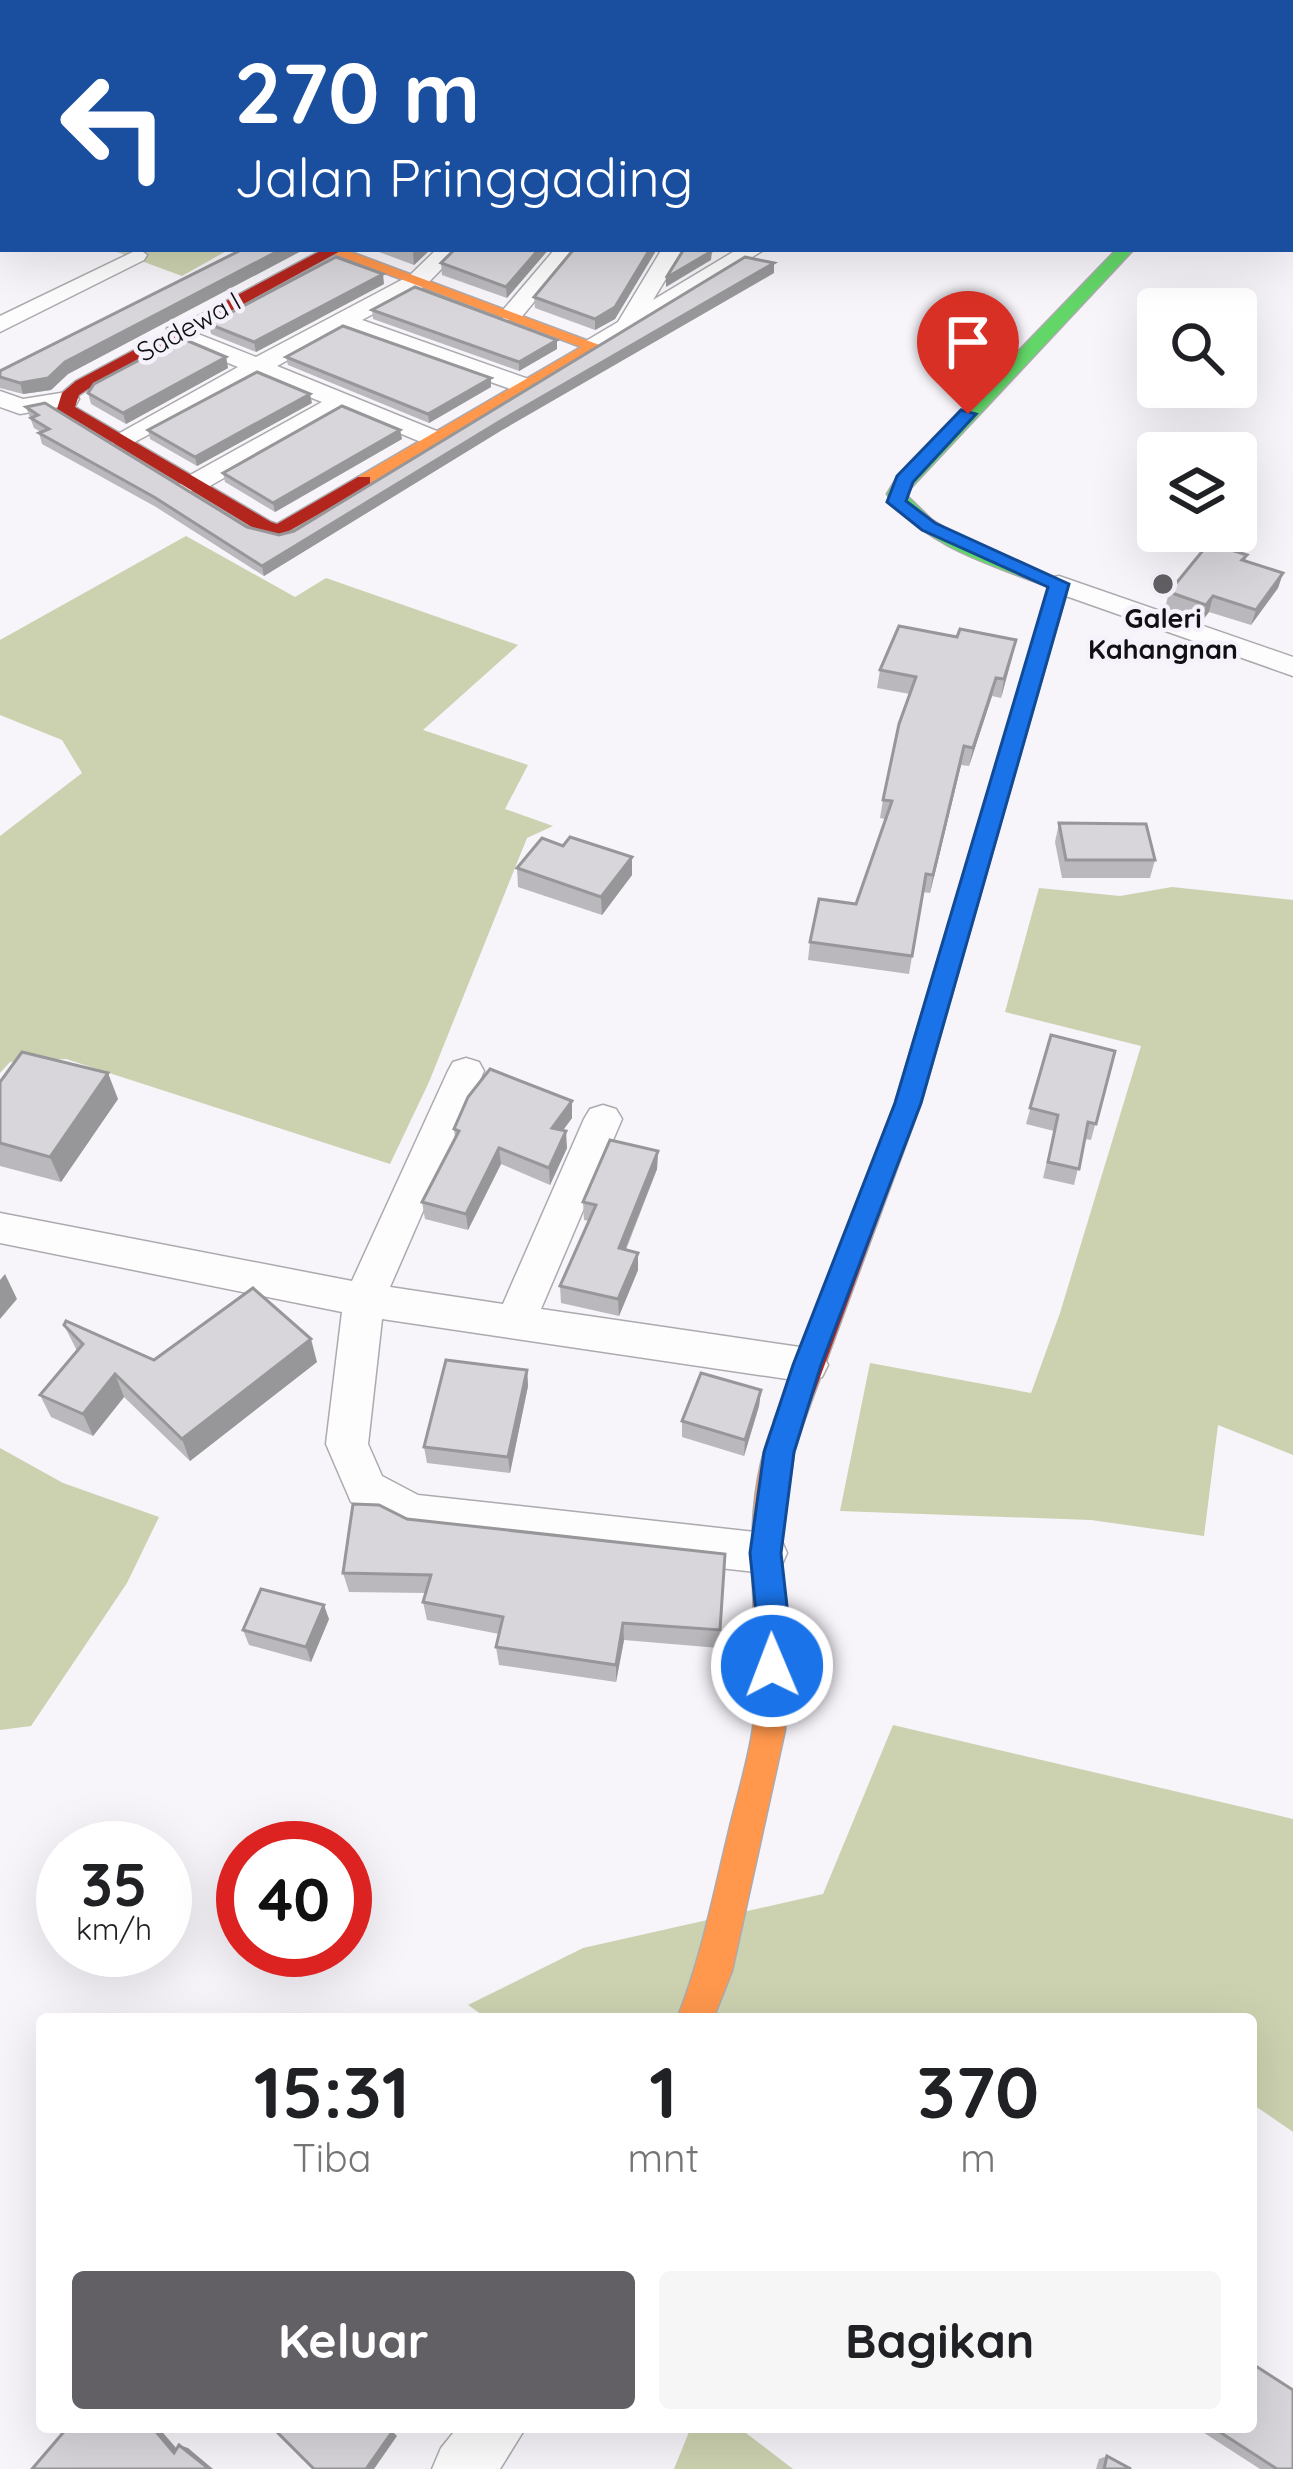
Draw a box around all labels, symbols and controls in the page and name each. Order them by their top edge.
text: 270 m [234,39,480,144]
icon: left [36,48,192,204]
text: Jalan Pringgading [234,143,694,211]
street label: Sadewa I [130,284,247,369]
map controls [1137,288,1257,552]
button: search [1137,288,1257,408]
pin [917,291,1019,414]
icon: arrive [935,309,1001,375]
button: layers [1137,432,1257,552]
marker: Galeri Kahangnan [1150,571,1176,597]
place label: Galeri Kahangnan [1088,601,1238,666]
position arrow [709,1603,835,1729]
speed limit sign: 40 [216,1821,372,1977]
text: 35 [81,1846,147,1921]
text: km/h [76,1910,152,1948]
text: 15:31 [254,2046,410,2136]
text: 1 [649,2046,677,2136]
text: 370 [917,2046,1039,2136]
text: Tiba [292,2133,371,2182]
text: mnt [628,2133,699,2182]
text: m [960,2133,996,2182]
button: Keluar [72,2271,635,2409]
button: Bagikan [659,2271,1221,2409]

